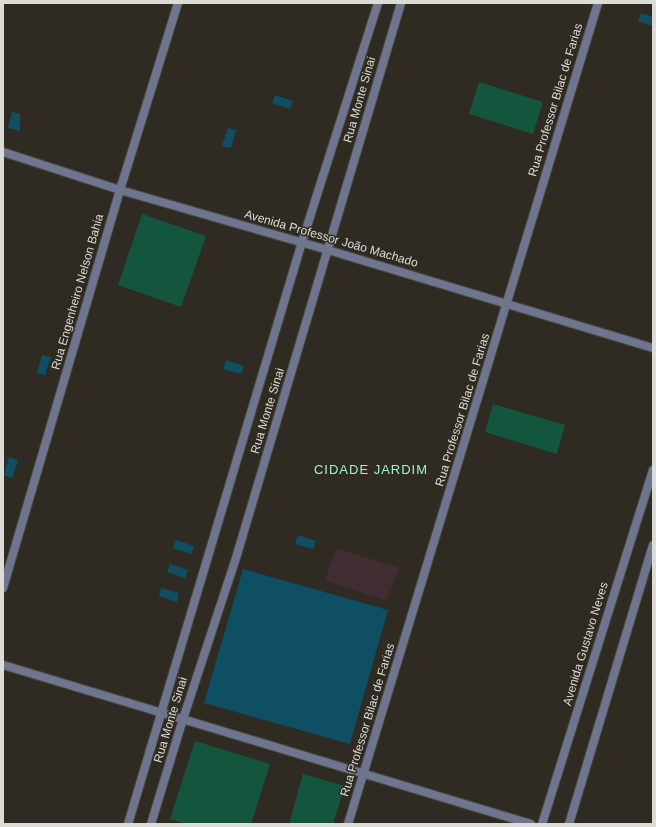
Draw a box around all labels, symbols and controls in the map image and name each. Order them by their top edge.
street label: Rua Professor Bilac de Farias [526,22,586,178]
street label: Rua Monte Sinai [341,55,379,145]
street label: Avenida Professor João Machado [243,207,419,271]
street label: Rua Engenheiro Nelson Bahia [49,212,107,372]
street label: Rua Professor Bilac de Farias [433,332,493,488]
street label: Rua Monte Sinai [248,366,288,456]
district label: CIDADE JARDIM [314,462,428,478]
street label: Avenida Gustavo Neves [560,580,612,708]
street label: Rua Professor Bilac de Farias [338,642,398,798]
street label: Rua Monte Sinai [151,675,191,765]

